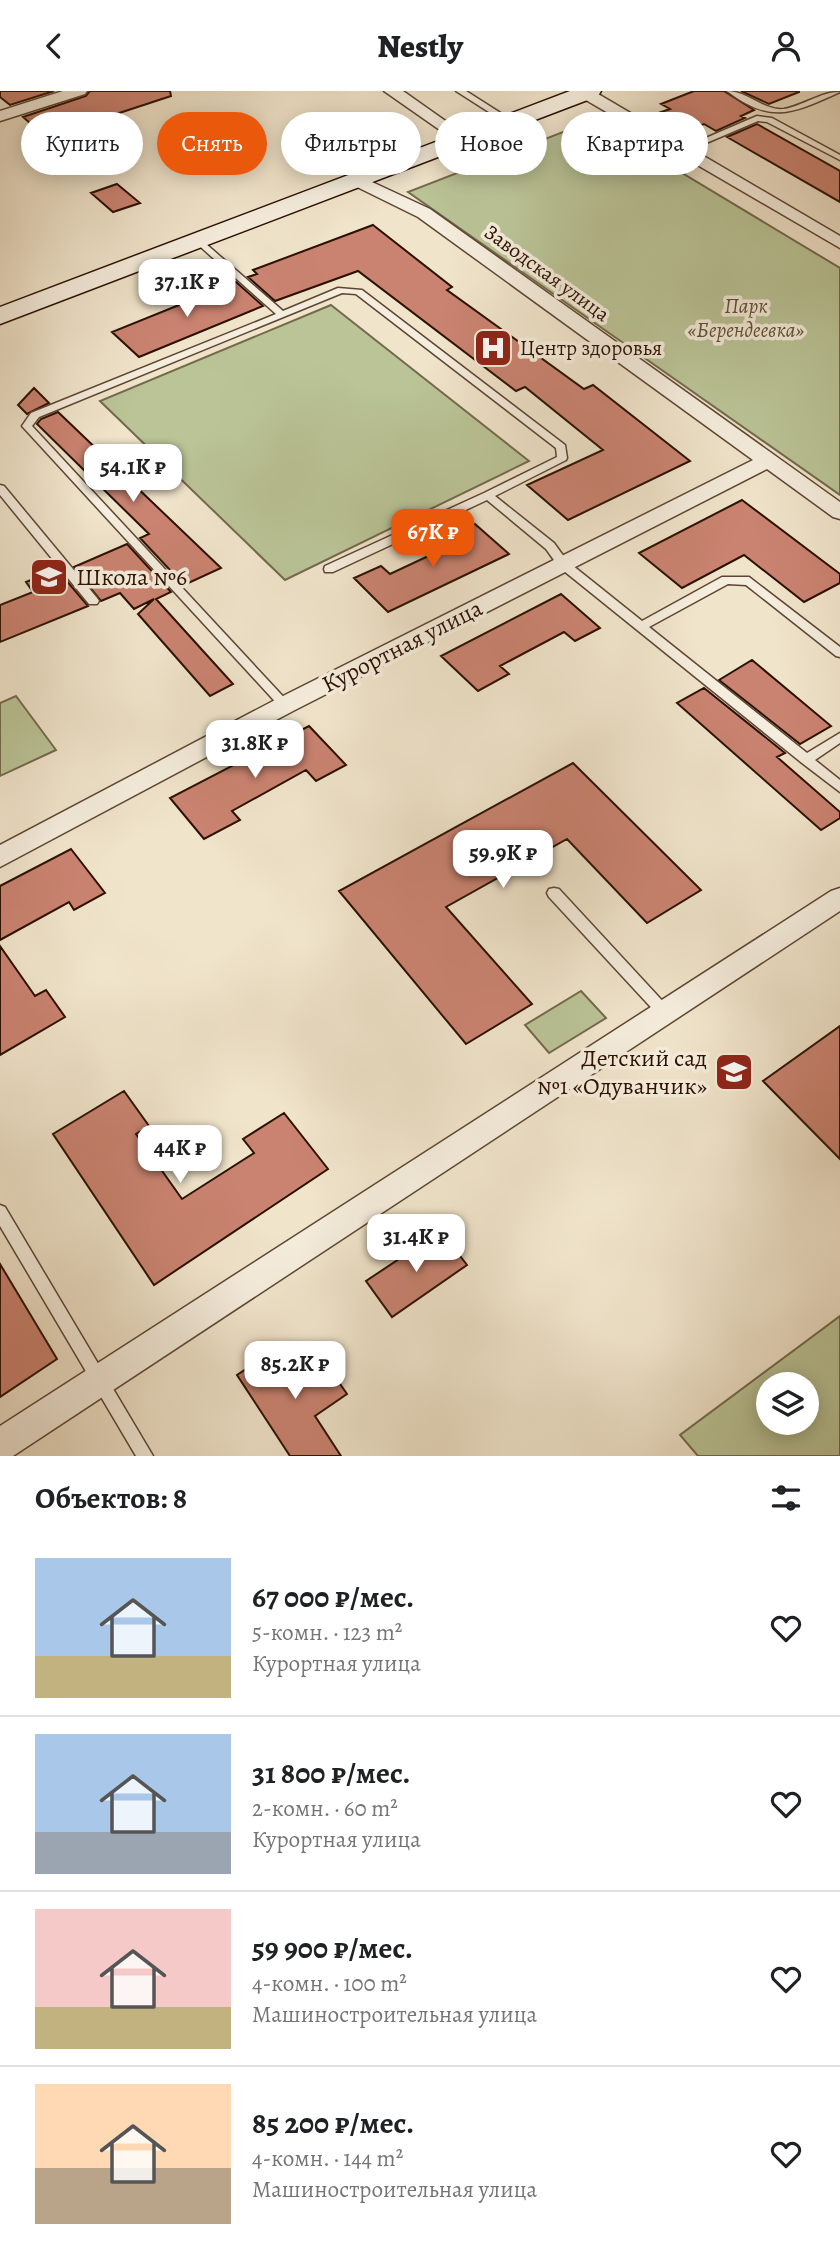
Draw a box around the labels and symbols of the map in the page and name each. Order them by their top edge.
street label: Заводская улица [479,218,616,328]
pin: 37.1K ₽ [122,259,252,319]
park label: Парк «Берендеевка» [688,292,805,344]
hospital icon: Центр здоровья [472,327,514,369]
place label: Центр здоровья [520,334,662,362]
pin: 54.1K ₽ [68,445,198,504]
pin: 67K ₽ [384,510,482,569]
school or university icon: Школа №6 [28,556,70,598]
place label: Школа №6 [76,561,187,593]
street label: Курортная улица [316,592,488,700]
pin: 31.8K ₽ [190,721,320,780]
pin: 59.9K ₽ [438,831,568,890]
place label: Детский сад №1 «Одуванчик» [537,1042,707,1102]
school or university icon: Детский сад №1 «Одуванчик» [713,1051,755,1093]
pin: 44K ₽ [131,1125,229,1185]
pin: 31.4K ₽ [351,1215,481,1274]
pin: 85.2K ₽ [230,1341,360,1401]

